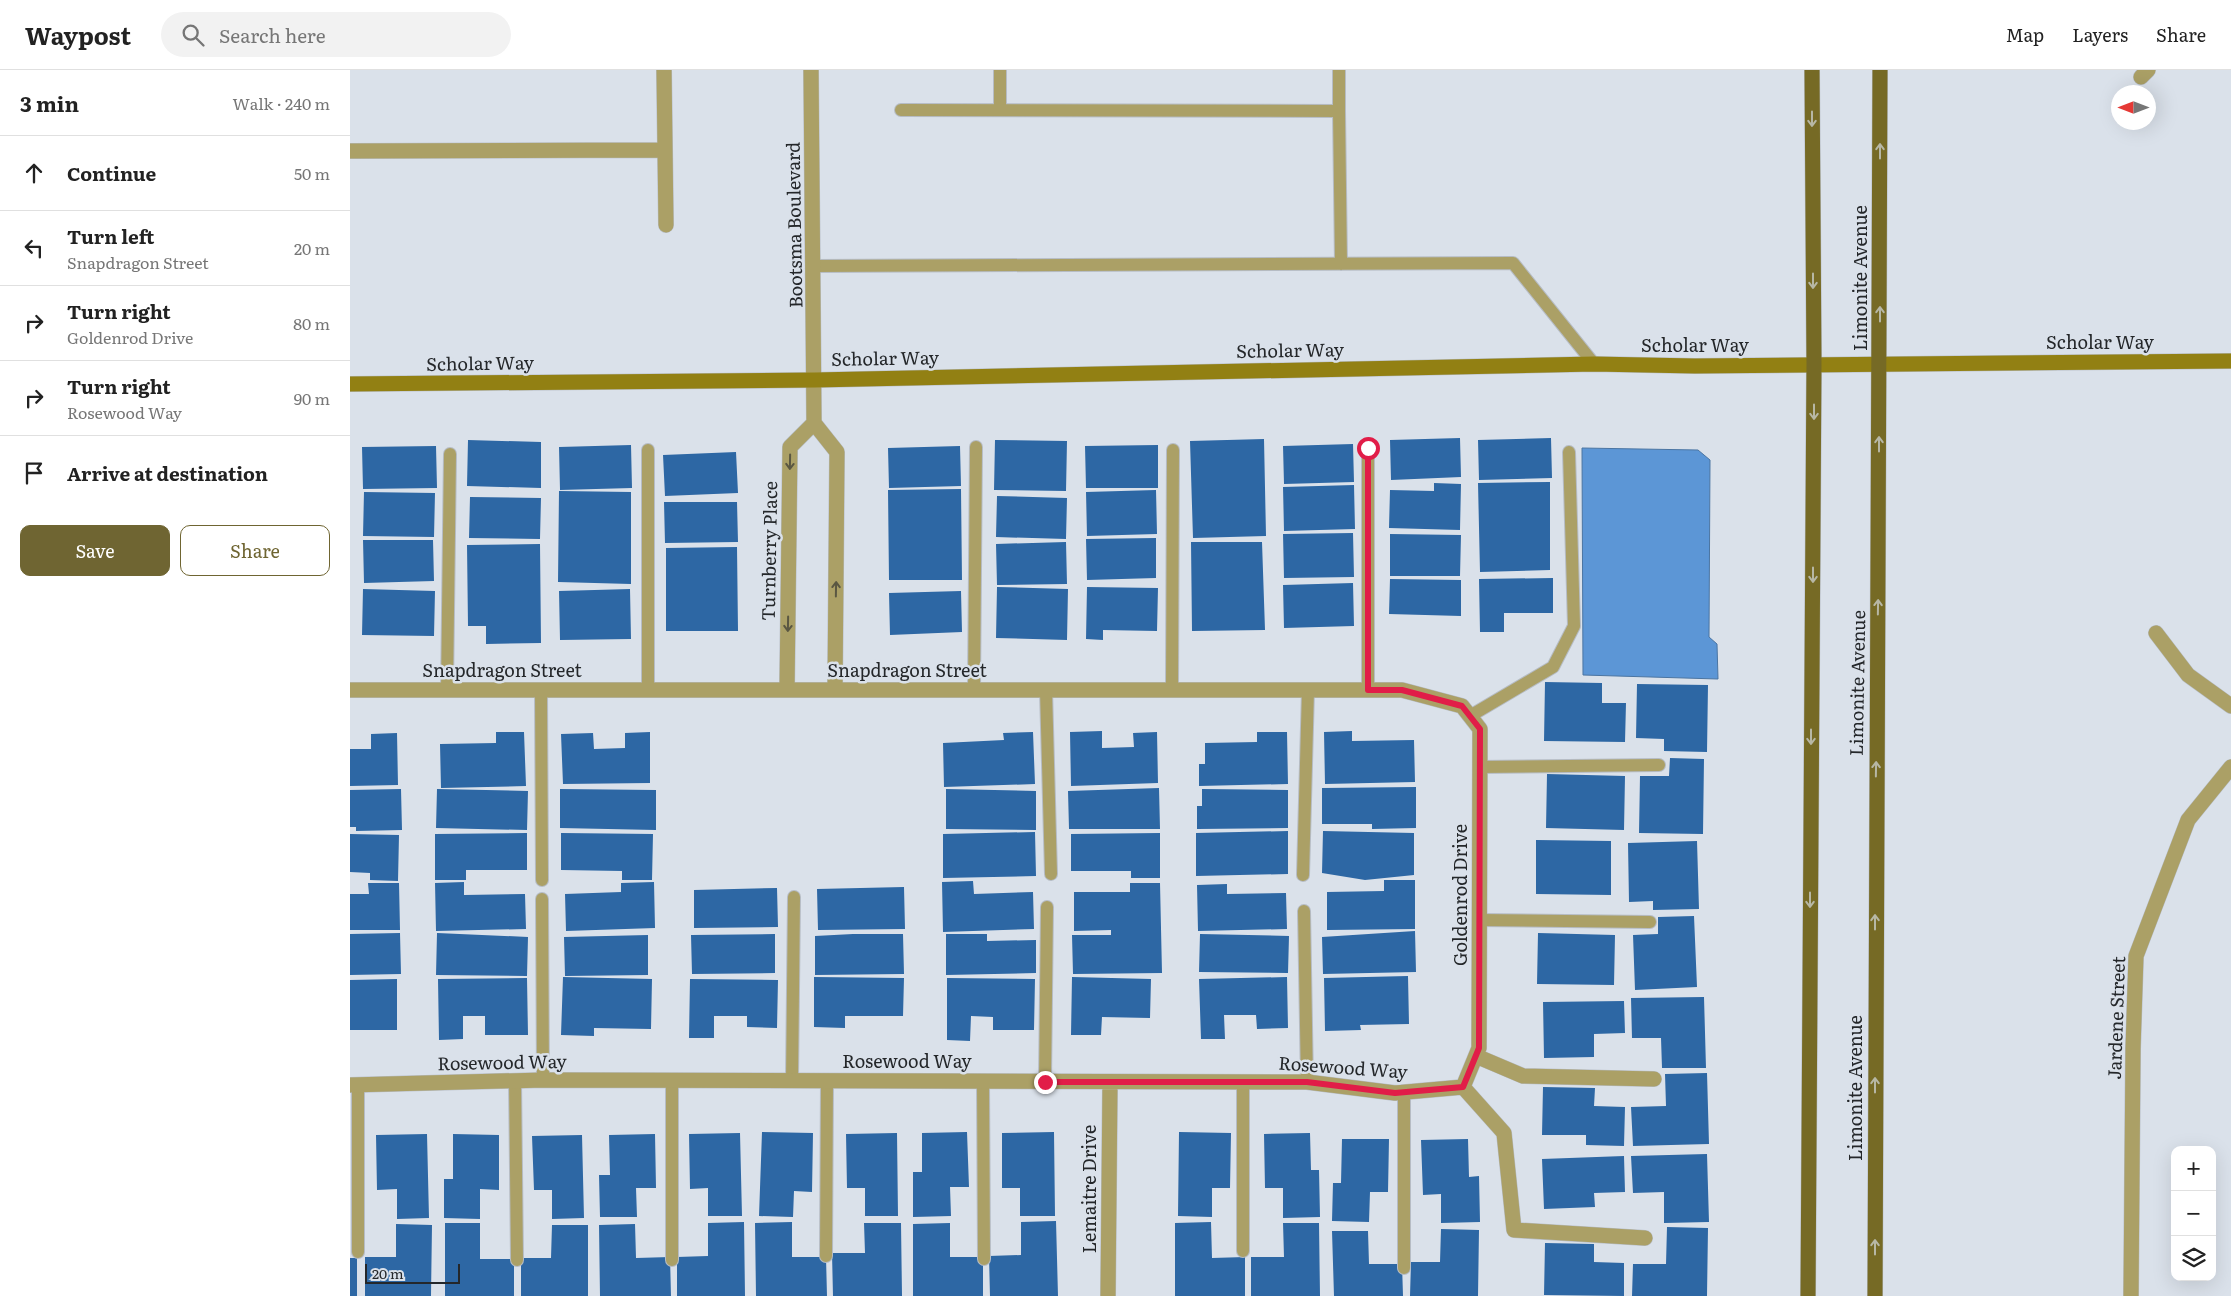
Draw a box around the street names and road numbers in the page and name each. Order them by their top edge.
street label: Bootsma Boulevard [779,142,808,308]
street label: Limonite Avenue [1846,205,1873,351]
street label: Scholar Way [2046,328,2155,355]
street label: Scholar Way [1641,331,1750,358]
street label: Scholar Way [1236,335,1345,364]
street label: Scholar Way [831,343,940,372]
street label: Scholar Way [426,348,535,377]
street label: Turnberry Place [754,481,783,621]
street label: Limonite Avenue [1842,610,1871,756]
street label: Snapdragon Street [422,656,582,683]
street label: Snapdragon Street [827,656,987,683]
street label: Goldenrod Drive [1446,824,1473,966]
street label: Jardene Street [2100,955,2131,1080]
street label: Limonite Avenue [1841,1015,1868,1161]
street label: Rosewood Way [437,1047,568,1076]
street label: Rosewood Way [842,1047,972,1074]
street label: Rosewood Way [1278,1049,1409,1085]
street label: Lemaitre Drive [1075,1125,1102,1253]

